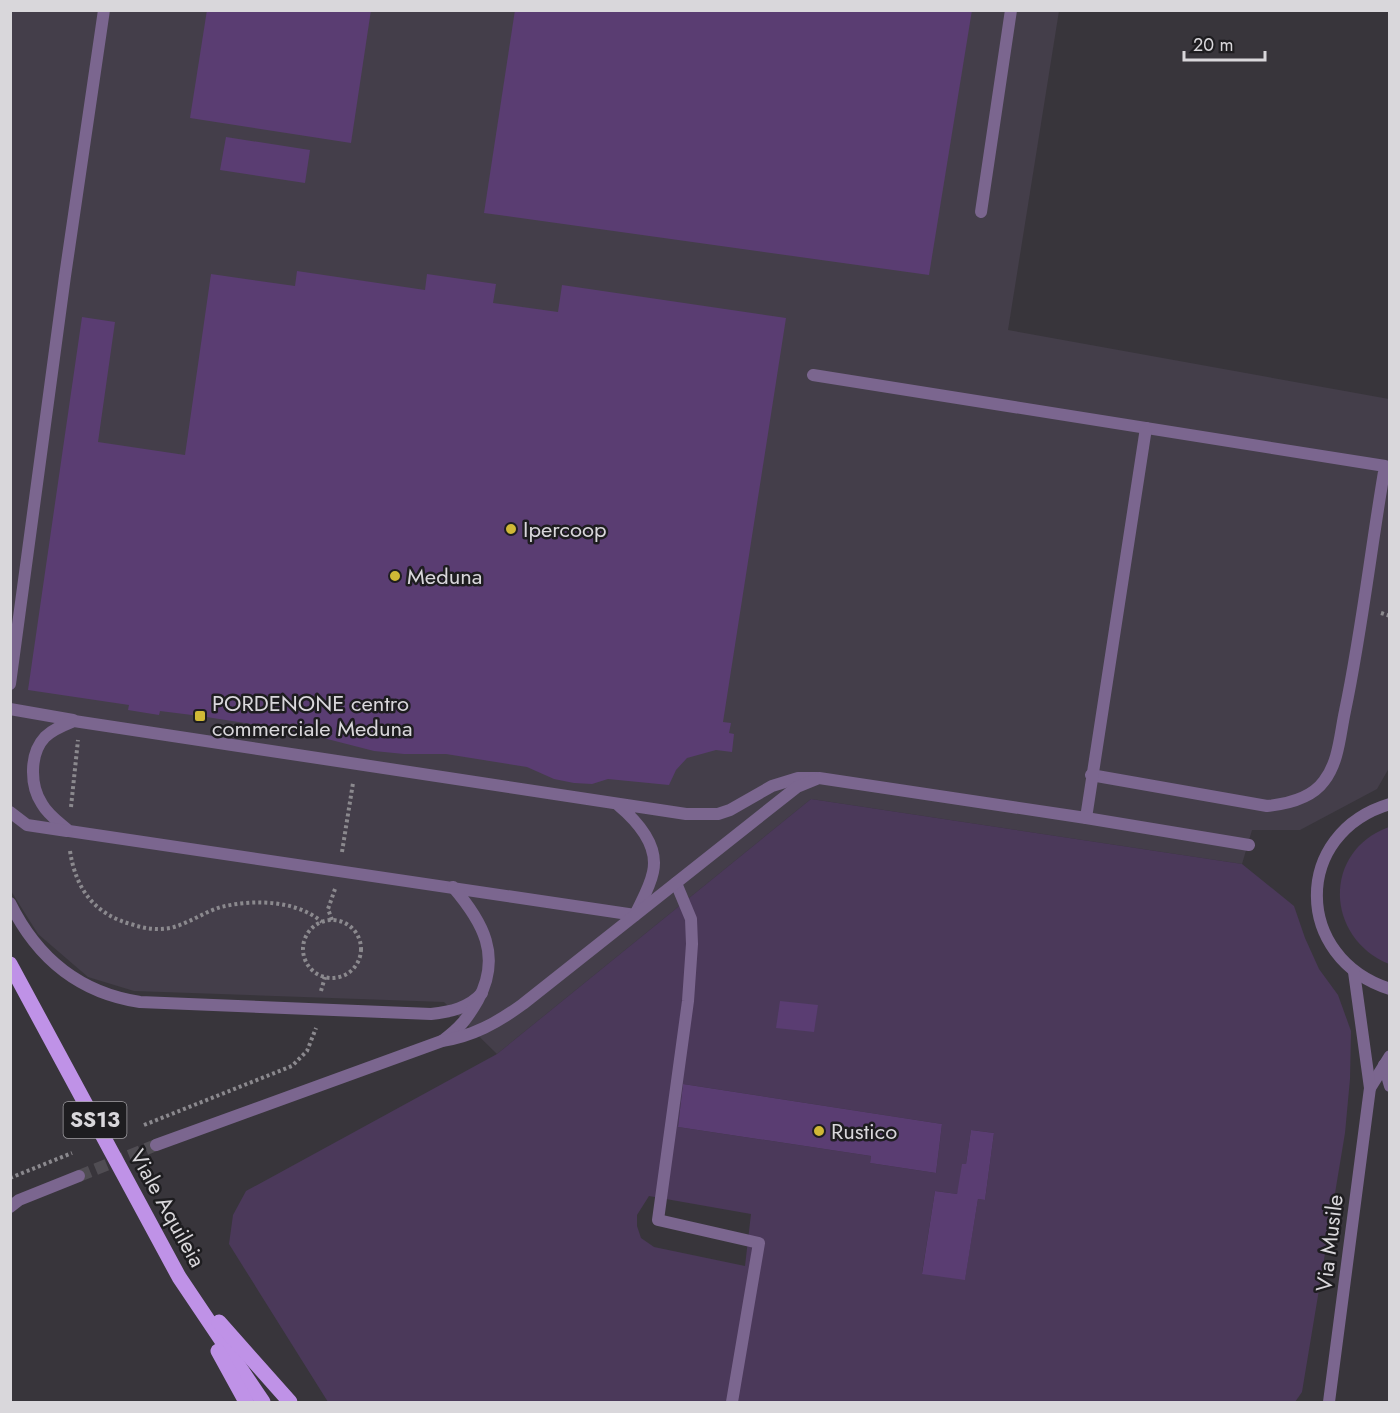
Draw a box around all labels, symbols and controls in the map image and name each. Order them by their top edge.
scale bar [1184,24,1265,62]
text: 20 m [1193,32,1233,58]
place label: Ipercoop [523,513,607,545]
marker: Ipercoop [504,522,518,536]
place label: Meduna [407,560,482,592]
marker: Meduna [388,569,402,583]
place label: PORDENONE centro commerciale Meduna [212,687,413,744]
marker: PORDENONE centro commerciale Meduna [193,709,207,723]
road number: SS13 [64,1102,127,1138]
place label: Rustico [831,1115,897,1147]
marker: Rustico [812,1124,826,1138]
street label: Viale Aquileia [122,1143,214,1273]
street label: Via Musile [1307,1193,1351,1293]

